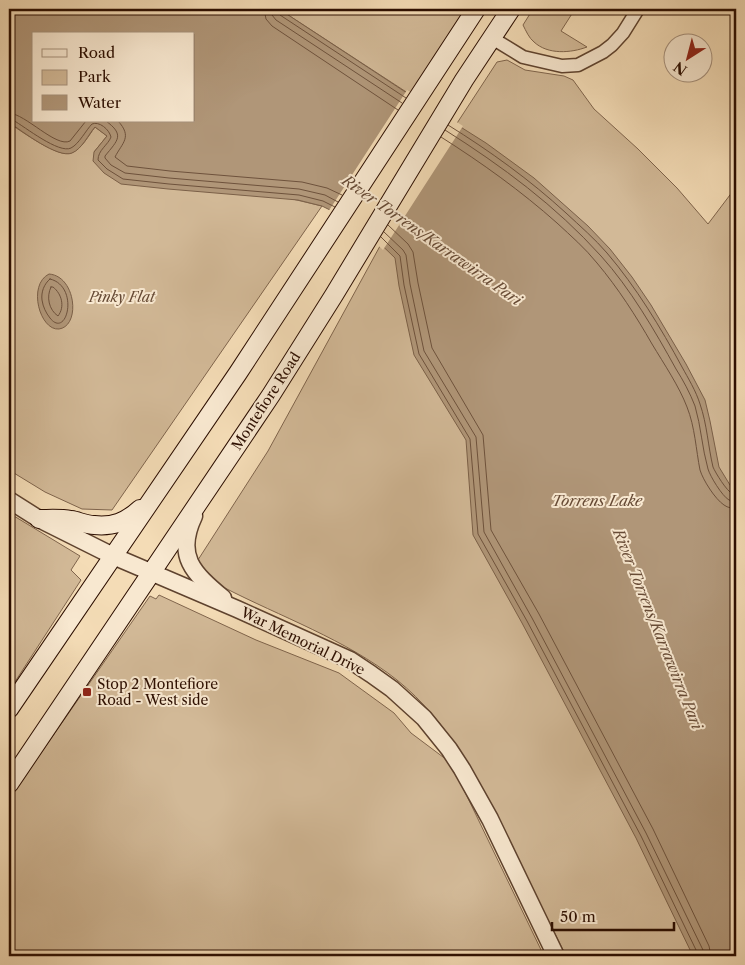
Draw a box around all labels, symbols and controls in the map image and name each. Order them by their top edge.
legend [32,32,195,122]
north arrow [662,32,712,82]
text: Road [78,43,115,62]
text: N [670,58,691,79]
text: Park [78,67,112,86]
text: Water [77,93,122,112]
water label: River Torrens/Karrawirra Pari [338,170,526,310]
park label: Pinky Flat [88,288,156,306]
street label: Montefiore Road [228,348,305,453]
water label: Torrens Lake [552,491,643,510]
water label: River Torrens/Karrawirra Pari [609,525,708,733]
street label: War Memorial Drive [237,603,368,679]
place label: Stop 2 Montefiore Road - West side [97,675,218,709]
marker: Stop 2 Montefiore Road - West side [81,686,93,698]
scale bar [552,900,675,932]
text: 50 m [560,907,596,926]

